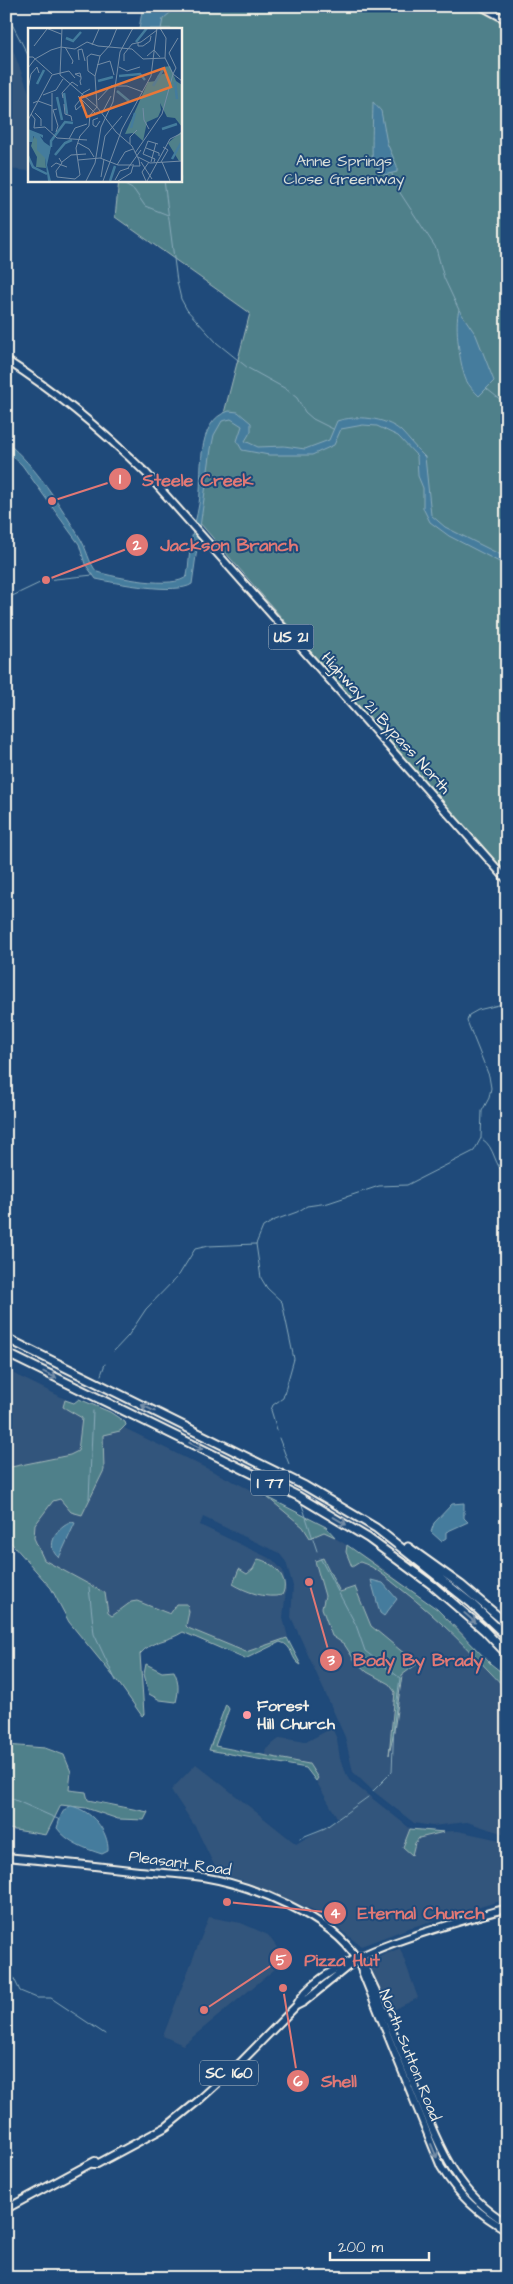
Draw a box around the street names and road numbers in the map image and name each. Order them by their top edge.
road number: US 21 [268,624,314,650]
street label: Highway 21 Bypass North [315,647,456,799]
road number: I 77 [251,1470,289,1496]
street label: Pleasant Road [127,1845,233,1881]
street label: North Sutton Road [374,1986,446,2124]
road number: SC 160 [200,2060,258,2086]

